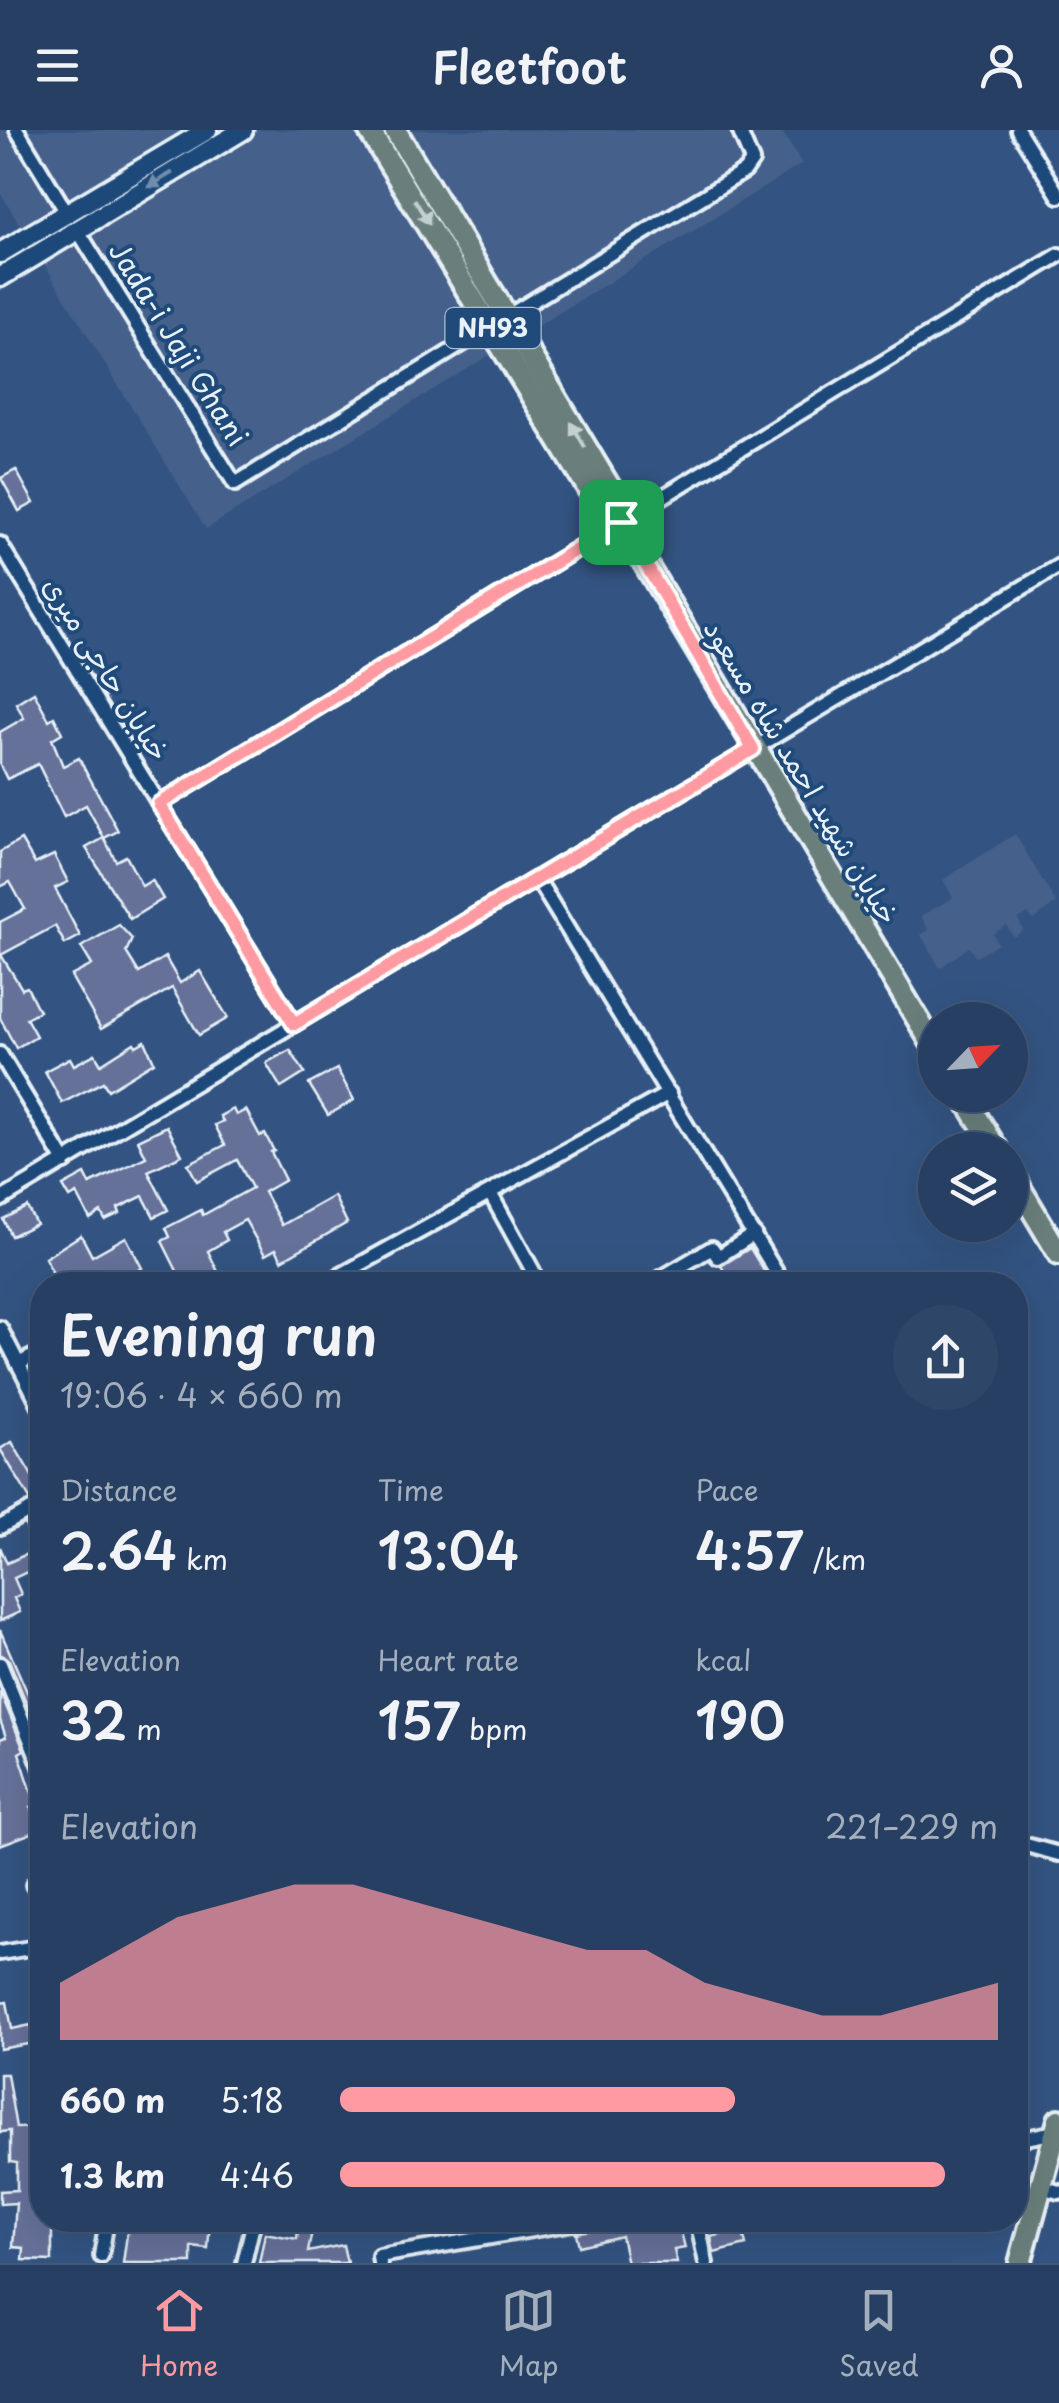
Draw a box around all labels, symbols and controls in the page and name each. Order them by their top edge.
text: Fleetfoot [432,31,627,99]
icon: menu [30,38,85,93]
icon: person [974,38,1029,93]
one-way arrow [146,171,174,188]
one-way arrow [413,198,430,226]
street label: Jada-i Jaji Ghani [99,233,260,454]
road number: NH93 [446,308,540,348]
one-way arrow [570,421,587,450]
pin [579,480,664,565]
icon: arrive [594,495,649,550]
street label: خیابان حاجی میری [33,568,181,769]
street label: خیابان شهید احمد شاه مسعود [694,610,911,932]
north arrow [918,1002,1028,1112]
map controls [918,1002,1028,1242]
button: layers [918,1132,1028,1242]
text: Evening run [60,1292,378,1375]
button: share [893,1305,998,1410]
text: 19:06 · 4 × 660 m [60,1371,343,1419]
text: Distance [60,1468,178,1511]
text: Time [378,1468,444,1511]
text: Pace [695,1468,759,1511]
text: 2.64 [60,1511,177,1587]
text: 13:04 [378,1511,519,1587]
text: 4:57 [695,1511,804,1587]
text: km [177,1537,228,1580]
text: /km [804,1537,866,1580]
text: Elevation [60,1638,181,1681]
text: Heart rate [378,1638,519,1681]
text: kcal [695,1638,751,1681]
text: 32 [60,1681,127,1757]
text: 157 [378,1681,460,1757]
text: 190 [695,1681,785,1757]
text: m [127,1707,162,1750]
text: bpm [460,1707,528,1750]
text: Elevation [60,1802,198,1850]
text: 221–229 m [825,1802,998,1850]
text: 660 m [60,2076,165,2124]
text: 5:18 [220,2076,284,2124]
text: 1.3 km [60,2151,165,2199]
text: 4:46 [220,2151,294,2199]
tab: Home [140,2283,218,2386]
tab: Map [499,2283,559,2386]
tab: Saved [839,2283,919,2386]

